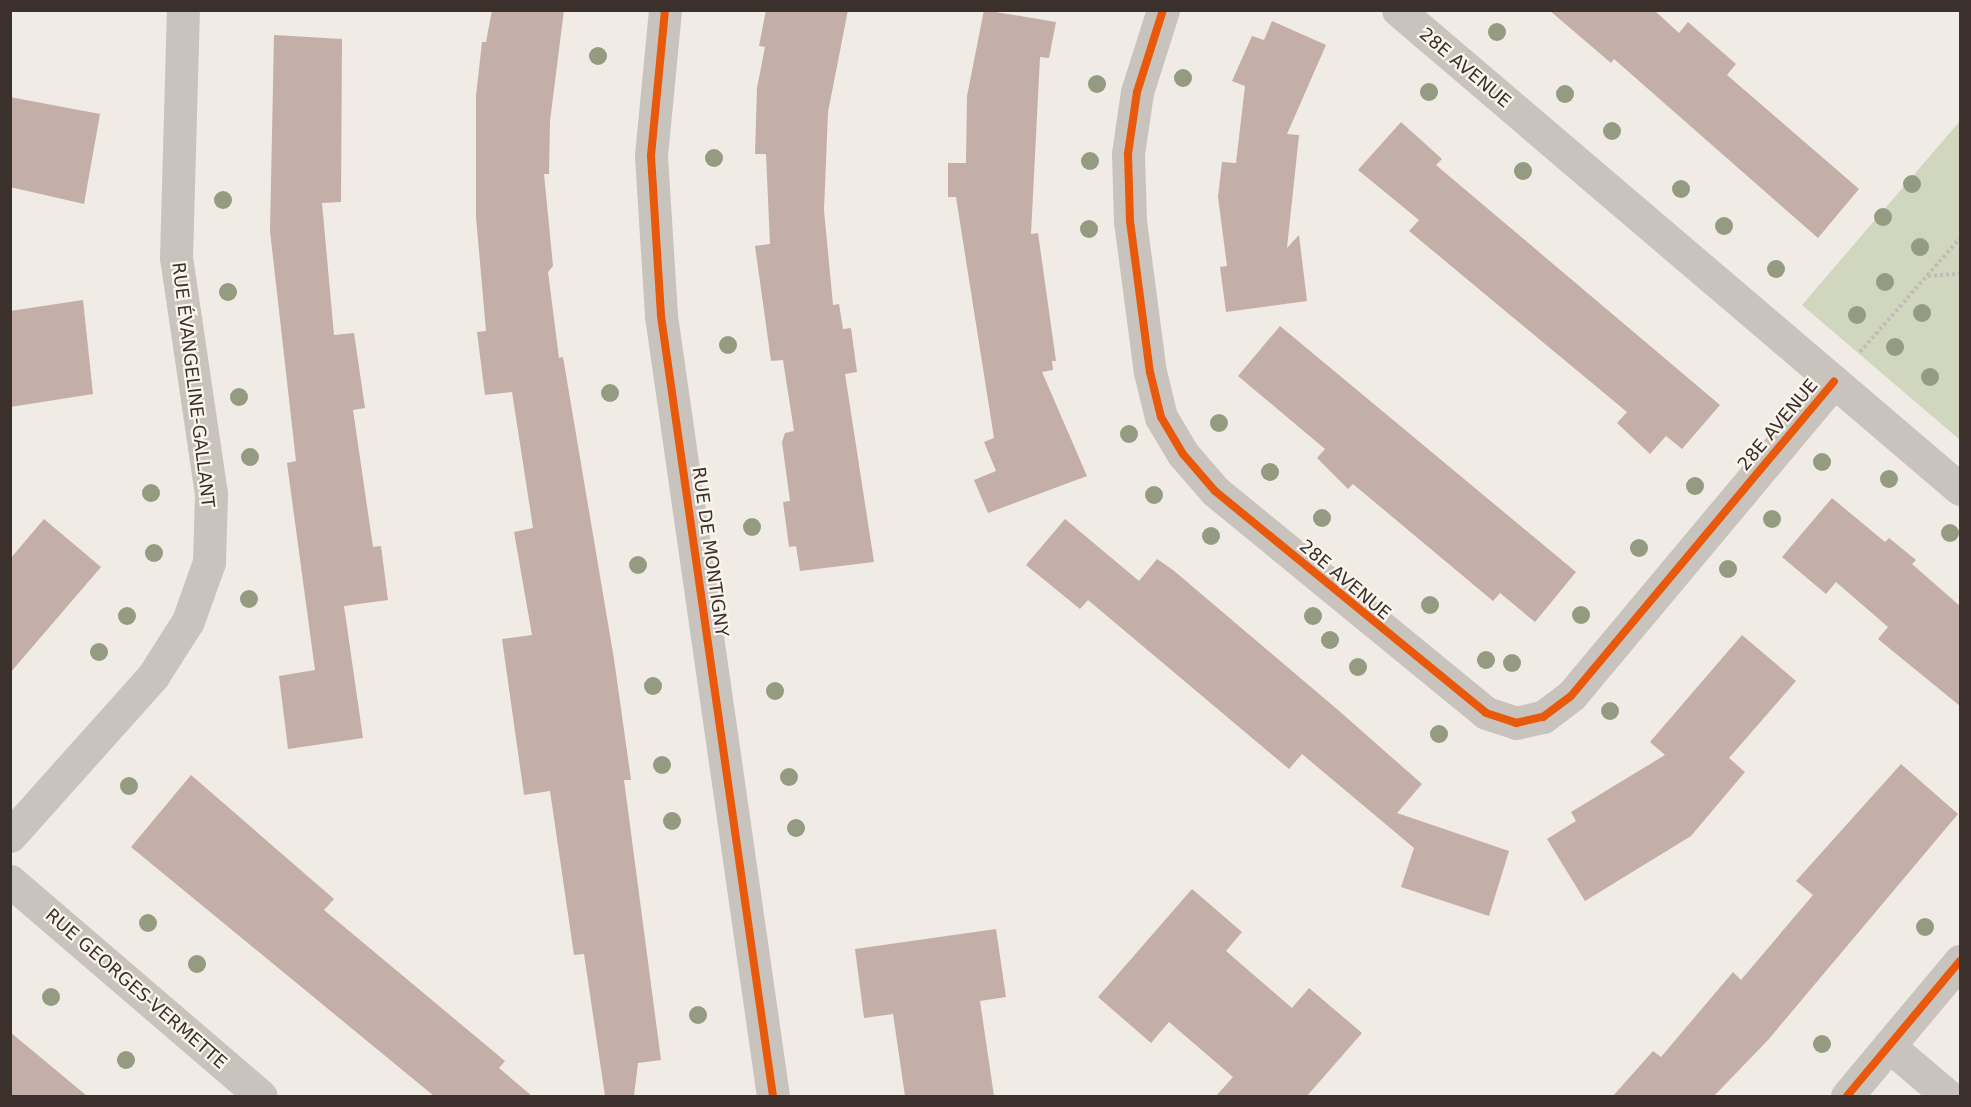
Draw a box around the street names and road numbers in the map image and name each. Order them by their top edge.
street label: 28E AVENUE [1415,23,1515,113]
street label: RUE ÉVANGELINE-GALLANT [167,261,219,509]
street label: 28E AVENUE [1733,375,1823,475]
street label: RUE DE MONTIGNY [687,466,733,638]
street label: 28E AVENUE [1295,535,1395,625]
street label: RUE GEORGES-VERMETTE [41,904,231,1074]

